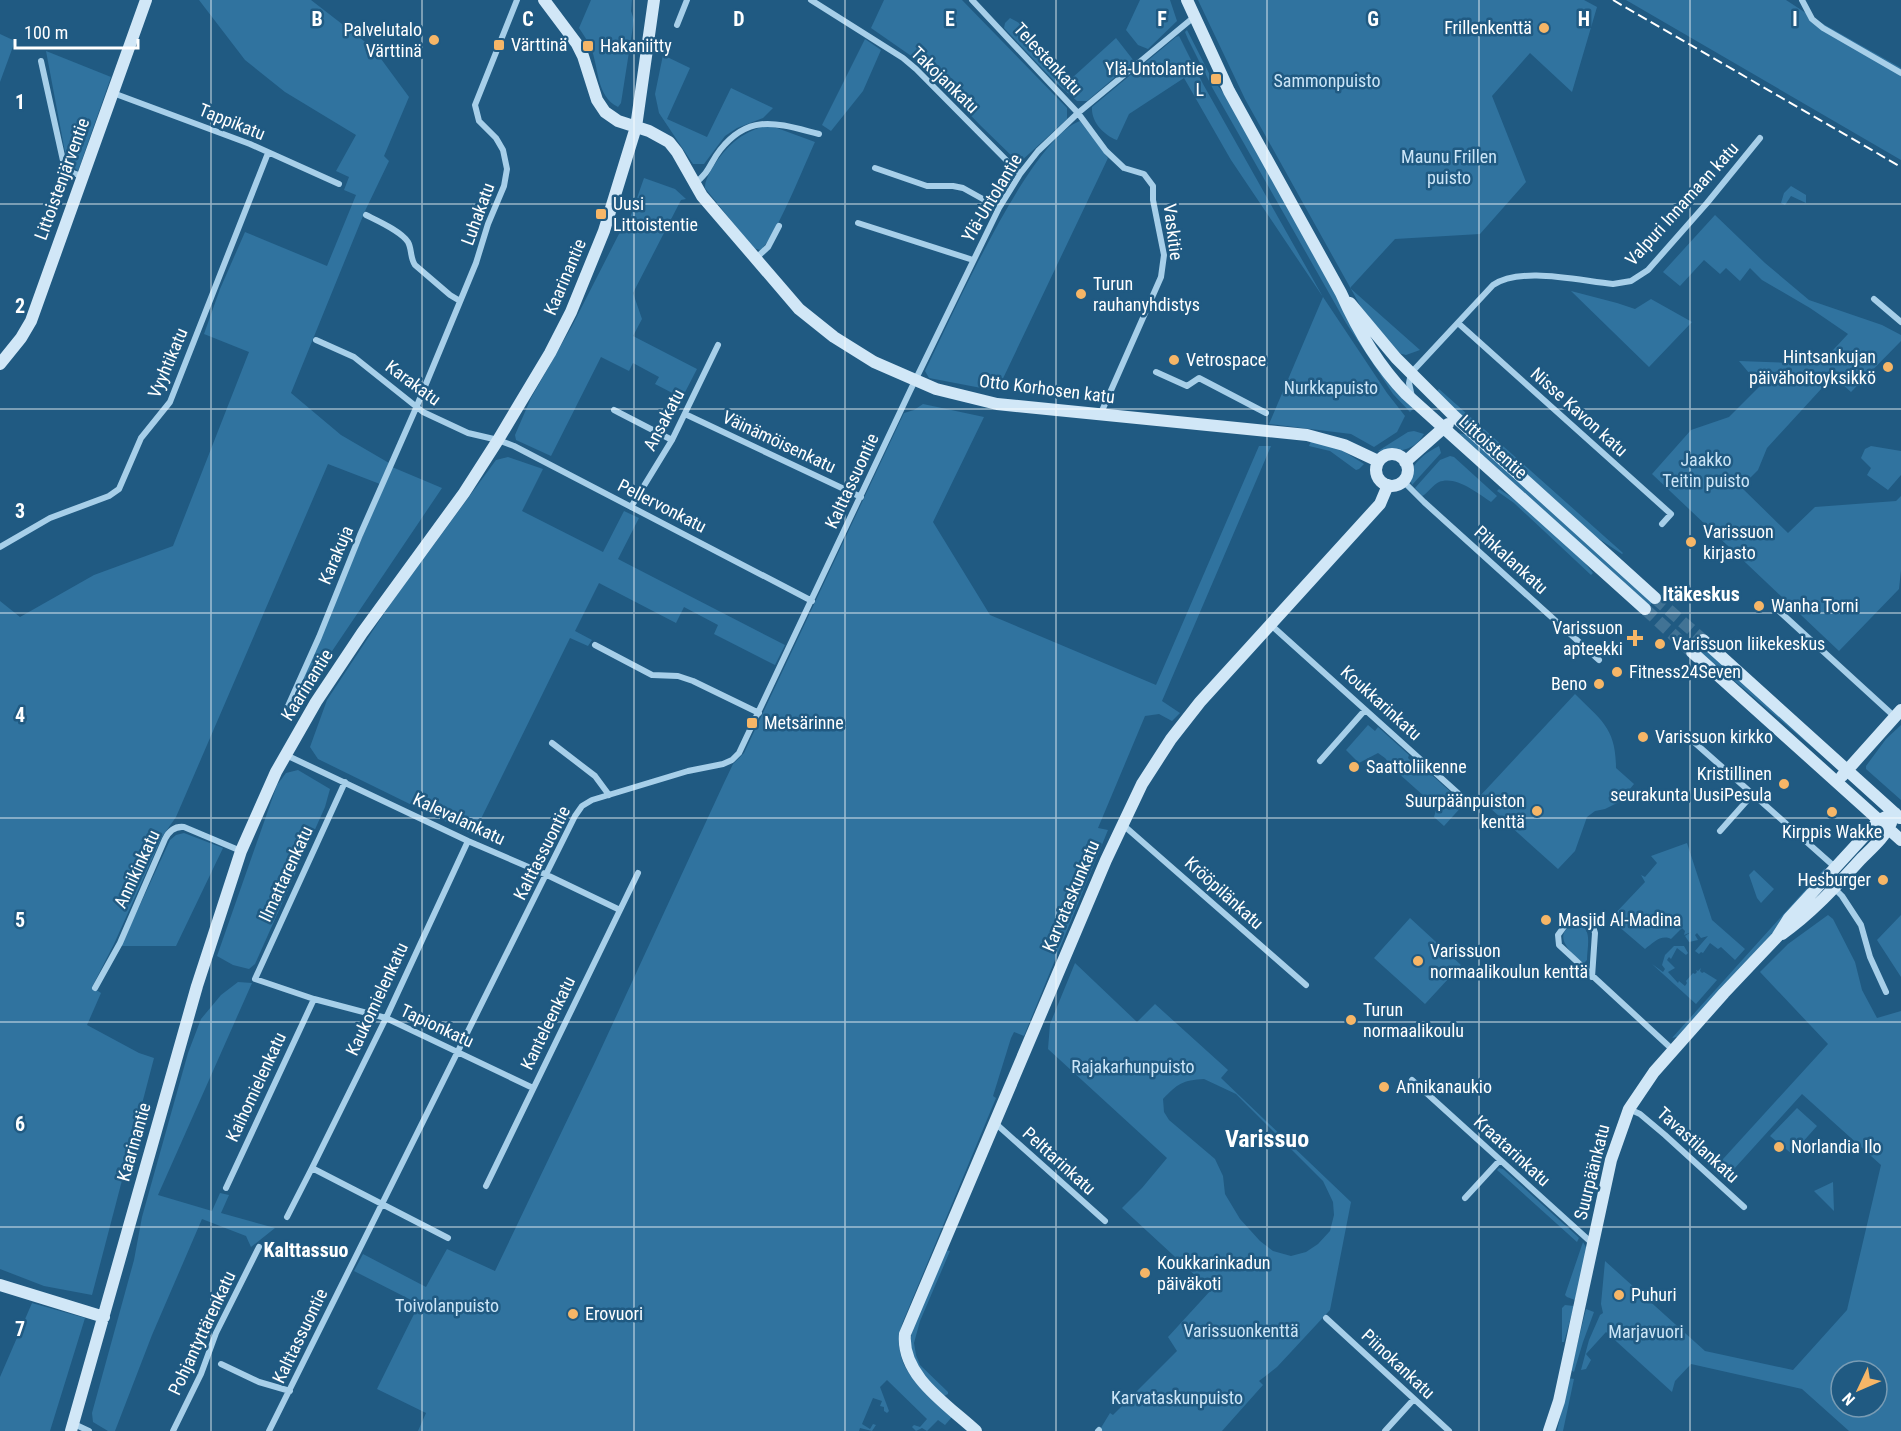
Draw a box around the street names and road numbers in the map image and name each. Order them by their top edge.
street label: Telestenkatu [1010,18,1087,99]
street label: Takojankatu [907,42,984,117]
street label: Tappikatu [196,99,268,144]
street label: Littoistenjärventie [30,115,93,243]
street label: Valpuri Innamaan katu [1621,138,1743,270]
street label: Ylä-Untolantie [957,150,1026,246]
street label: Luhakatu [457,180,499,248]
street label: Vaskitie [1160,203,1187,261]
street label: Kaarinantie [539,236,590,318]
street label: Vyyhtikatu [143,325,192,401]
street label: Karakatu [382,356,445,410]
street label: Nisse Kavon katu [1527,363,1632,461]
street label: Otto Korhosen katu [978,370,1116,407]
street label: Ansakatu [639,385,688,454]
street label: Väinämöisenkatu [719,406,839,477]
street label: Littoistentie [1455,410,1532,483]
street label: Kalttassuontie [820,430,883,532]
street label: Pellervonkatu [614,474,710,537]
street label: Pihkalankatu [1470,521,1552,598]
street label: Karakuja [314,522,357,587]
street label: Kaarinantie [276,645,337,724]
street label: Koukkarinkatu [1337,661,1426,744]
street label: Kalevalankatu [410,788,509,849]
street label: Kalttassuontie [509,802,574,903]
street label: Ilmattarenkatu [254,823,317,925]
street label: Annikinkatu [109,826,164,911]
street label: Karvataskunkatu [1038,837,1103,955]
street label: Krööpilänkatu [1181,852,1268,933]
street label: Kaukomielenkatu [341,939,412,1059]
street label: Kanteleenkatu [516,973,579,1073]
street label: Tapionkatu [397,999,477,1052]
street label: Kaihomielenkatu [221,1029,290,1145]
street label: Kaarinantie [112,1100,155,1184]
street label: Tavastilankatu [1653,1102,1744,1187]
street label: Kraatarinkatu [1470,1111,1555,1190]
street label: Pelttarinkatu [1019,1122,1100,1199]
street label: Suurpäänkatu [1569,1122,1614,1222]
street label: Pohjantyttärenkatu [164,1267,239,1398]
street label: Kalttassuontie [268,1285,331,1387]
street label: Piinokankatu [1357,1325,1439,1403]

